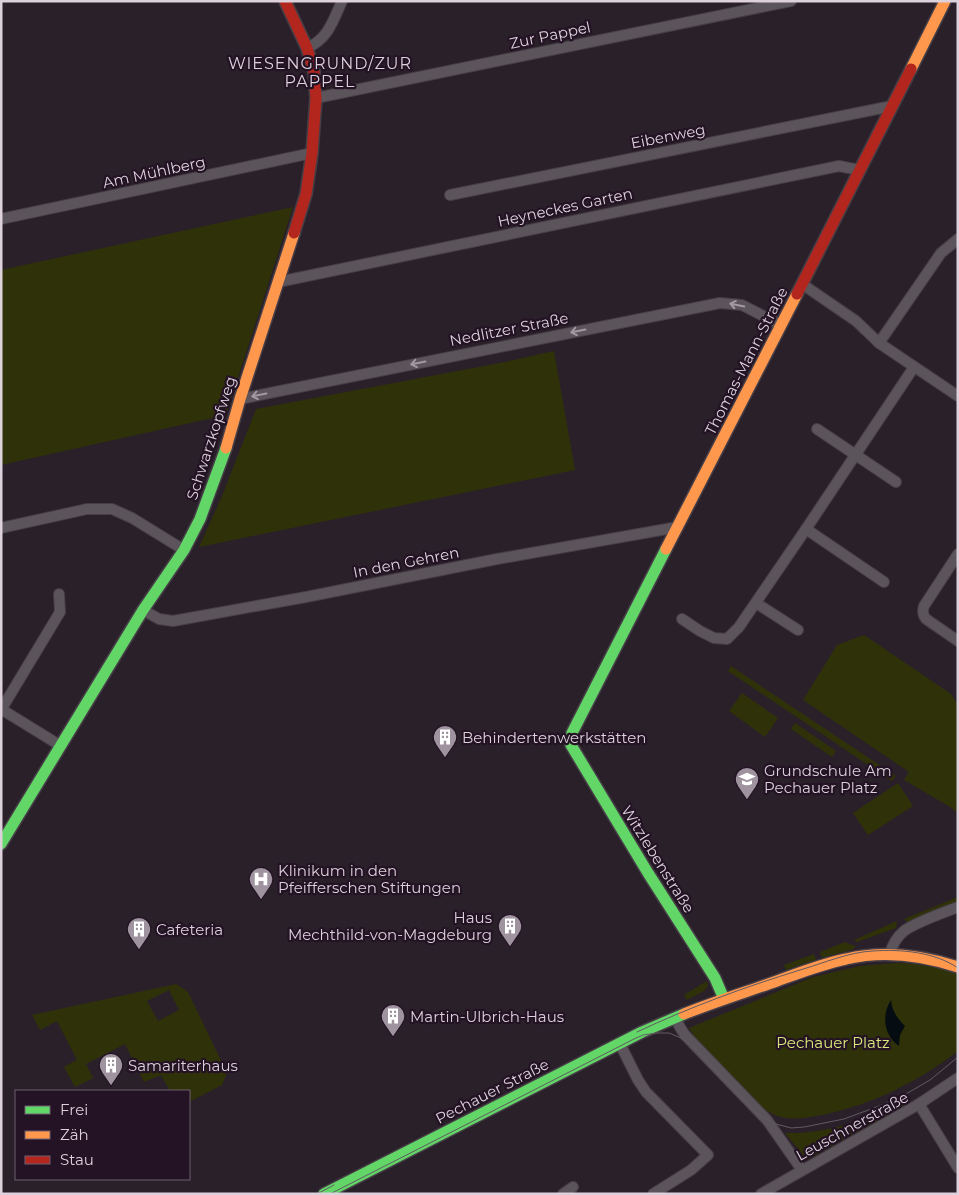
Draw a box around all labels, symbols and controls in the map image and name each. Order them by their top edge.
street label: Zur Pappel [508,17,592,53]
district label: WIESENGRUND/ZUR PAPPEL [228,54,412,91]
street label: Eibenweg [629,119,707,153]
street label: Am Mühlberg [101,152,207,192]
street label: Heyneckes Garten [496,183,634,231]
street label: Thomas-Mann-Straße [700,284,792,438]
one-way arrow [730,300,746,310]
street label: Nedlitzer Straße [448,308,570,350]
one-way arrow [570,327,586,336]
one-way arrow [411,358,427,368]
street label: Schwarzkopfweg [182,374,240,502]
one-way arrow [252,390,268,400]
street label: In den Gehren [351,542,461,582]
building icon: Behindertenwerkstätten [432,724,458,758]
place label: Behindertenwerkstätten [462,728,647,747]
place label: Grundschule Am Pechauer Platz [764,761,892,797]
school or university icon: Grundschule Am Pechauer Platz [734,766,760,800]
street label: Witzlebenstraße [617,802,699,916]
place label: Klinikum in den Pfeifferschen Stiftungen [278,861,461,897]
hospital icon: Klinikum in den Pfeifferschen Stiftungen [248,866,274,900]
place label: Haus Mechthild-von-Magdeburg [288,908,492,944]
building icon: Haus Mechthild-von-Magdeburg [497,913,523,947]
building icon: Cafeteria [126,916,152,950]
place label: Cafeteria [156,920,223,939]
building icon: Martin-Ulbrich-Haus [380,1003,406,1037]
place label: Martin-Ulbrich-Haus [410,1007,564,1026]
park label: Pechauer Platz [776,1033,890,1052]
building icon: Samariterhaus [98,1052,124,1086]
street label: Pechauer Straße [432,1054,552,1128]
place label: Samariterhaus [128,1056,238,1075]
street label: Leuschnerstraße [792,1087,912,1165]
legend [15,1090,190,1180]
text: Frei [60,1100,88,1119]
text: Zäh [60,1125,89,1144]
text: Stau [60,1150,94,1169]

